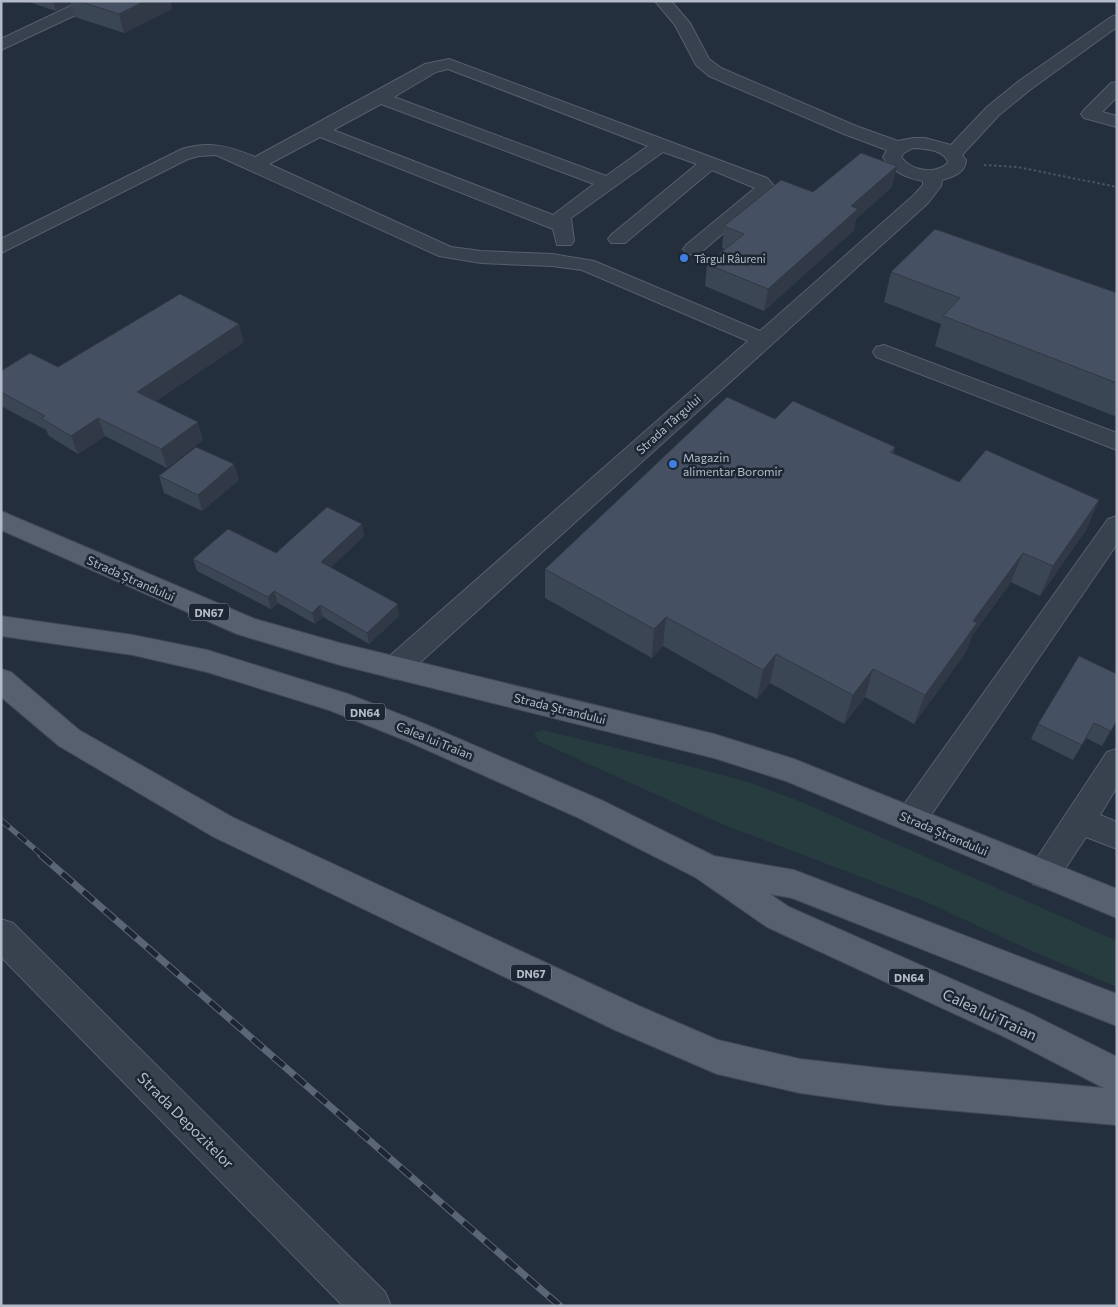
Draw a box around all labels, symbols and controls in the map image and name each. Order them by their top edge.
marker: Târgul Râureni [678,252,690,264]
place label: Târgul Râureni [694,252,766,265]
street label: Strada Târgului [633,391,703,457]
place label: Magazin alimentar Boromir [683,450,783,478]
marker: Magazin alimentar Boromir [667,458,679,470]
street label: Strada Ștrandului [85,552,177,605]
road number: DN67 [189,604,229,620]
street label: Strada Ștrandului [512,690,608,727]
road number: DN64 [345,704,385,720]
street label: Calea lui Traian [395,718,475,762]
street label: Strada Ștrandului [897,808,990,859]
road number: DN67 [511,964,551,981]
road number: DN64 [889,969,929,986]
street label: Calea lui Traian [940,984,1040,1044]
street label: Strada Depozitelor [134,1068,238,1172]

